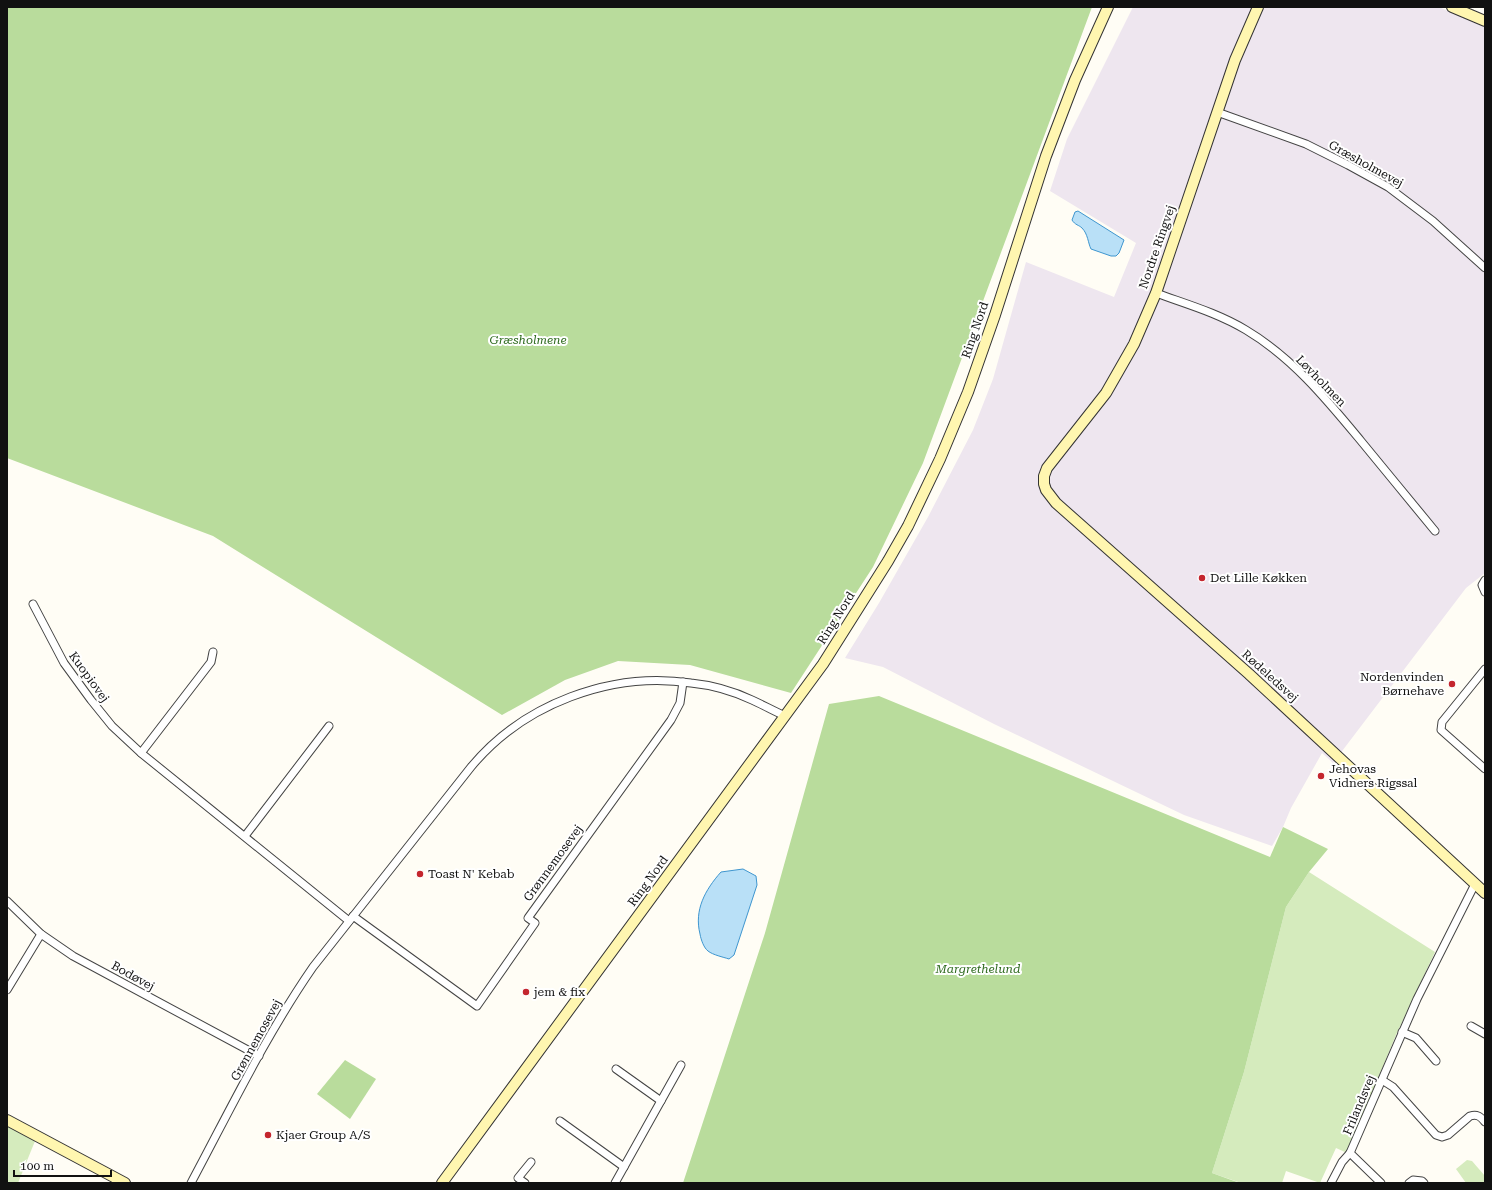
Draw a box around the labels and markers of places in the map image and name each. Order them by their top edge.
place label: Det Lille Køkken [1210,571,1307,585]
marker: Det Lille Køkken [1197,573,1207,583]
place label: Nordenvinden Børnehave [1360,670,1444,698]
marker: Nordenvinden Børnehave [1447,679,1457,689]
place label: Jehovas Vidners Rigssal [1329,762,1418,790]
marker: Jehovas Vidners Rigssal [1316,771,1326,781]
place label: Toast N' Kebab [428,867,515,881]
marker: Toast N' Kebab [415,869,425,879]
place label: jem & fix [533,985,585,999]
marker: jem & fix [521,987,531,997]
place label: Kjaer Group A/S [276,1128,370,1142]
marker: Kjaer Group A/S [263,1130,273,1140]

